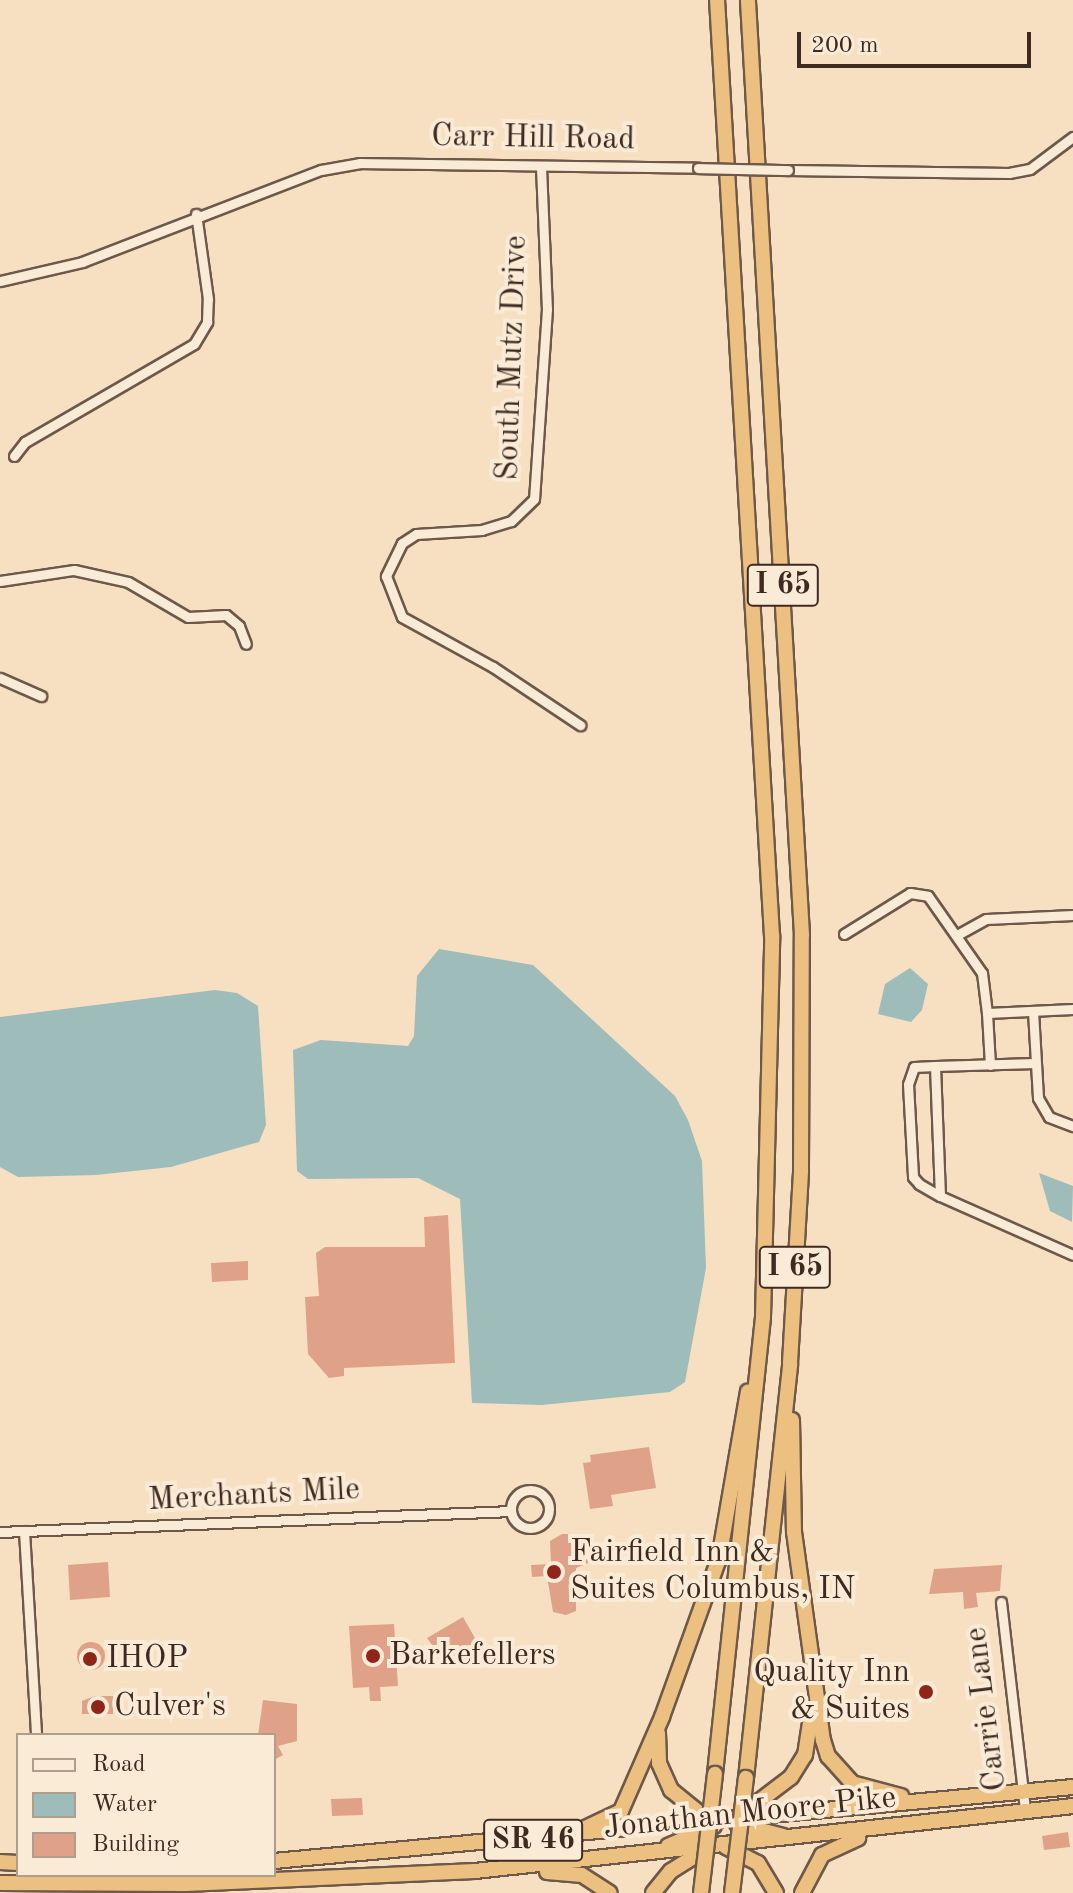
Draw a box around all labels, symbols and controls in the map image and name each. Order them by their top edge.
scale bar [801,16,1035,66]
text: 200 m [811,34,879,58]
street label: Carr Hill Road [431,118,635,160]
street label: South Mutz Drive [490,235,536,481]
road number: I 65 [745,559,821,611]
road number: I 65 [757,1241,833,1293]
street label: Merchants Mile [147,1471,361,1521]
place label: Fairfield Inn & Suites Columbus, IN [570,1535,855,1610]
marker: Fairfield Inn & Suites Columbus, IN [545,1563,563,1581]
street label: Carrie Lane [958,1625,1016,1793]
place label: Barkefellers [389,1637,556,1675]
place label: IHOP [106,1640,188,1678]
marker: Barkefellers [364,1647,382,1665]
marker: IHOP [81,1650,99,1668]
place label: Quality Inn & Suites [753,1655,910,1730]
marker: Quality Inn & Suites [917,1683,935,1701]
place label: Culver's [114,1688,226,1726]
marker: Culver's [89,1698,107,1716]
legend [16,1733,276,1877]
text: Road [92,1753,145,1777]
street label: Jonathan Moore Pike [602,1780,898,1848]
text: Water [92,1793,157,1817]
road number: SR 46 [483,1814,583,1866]
text: Building [92,1833,179,1857]

